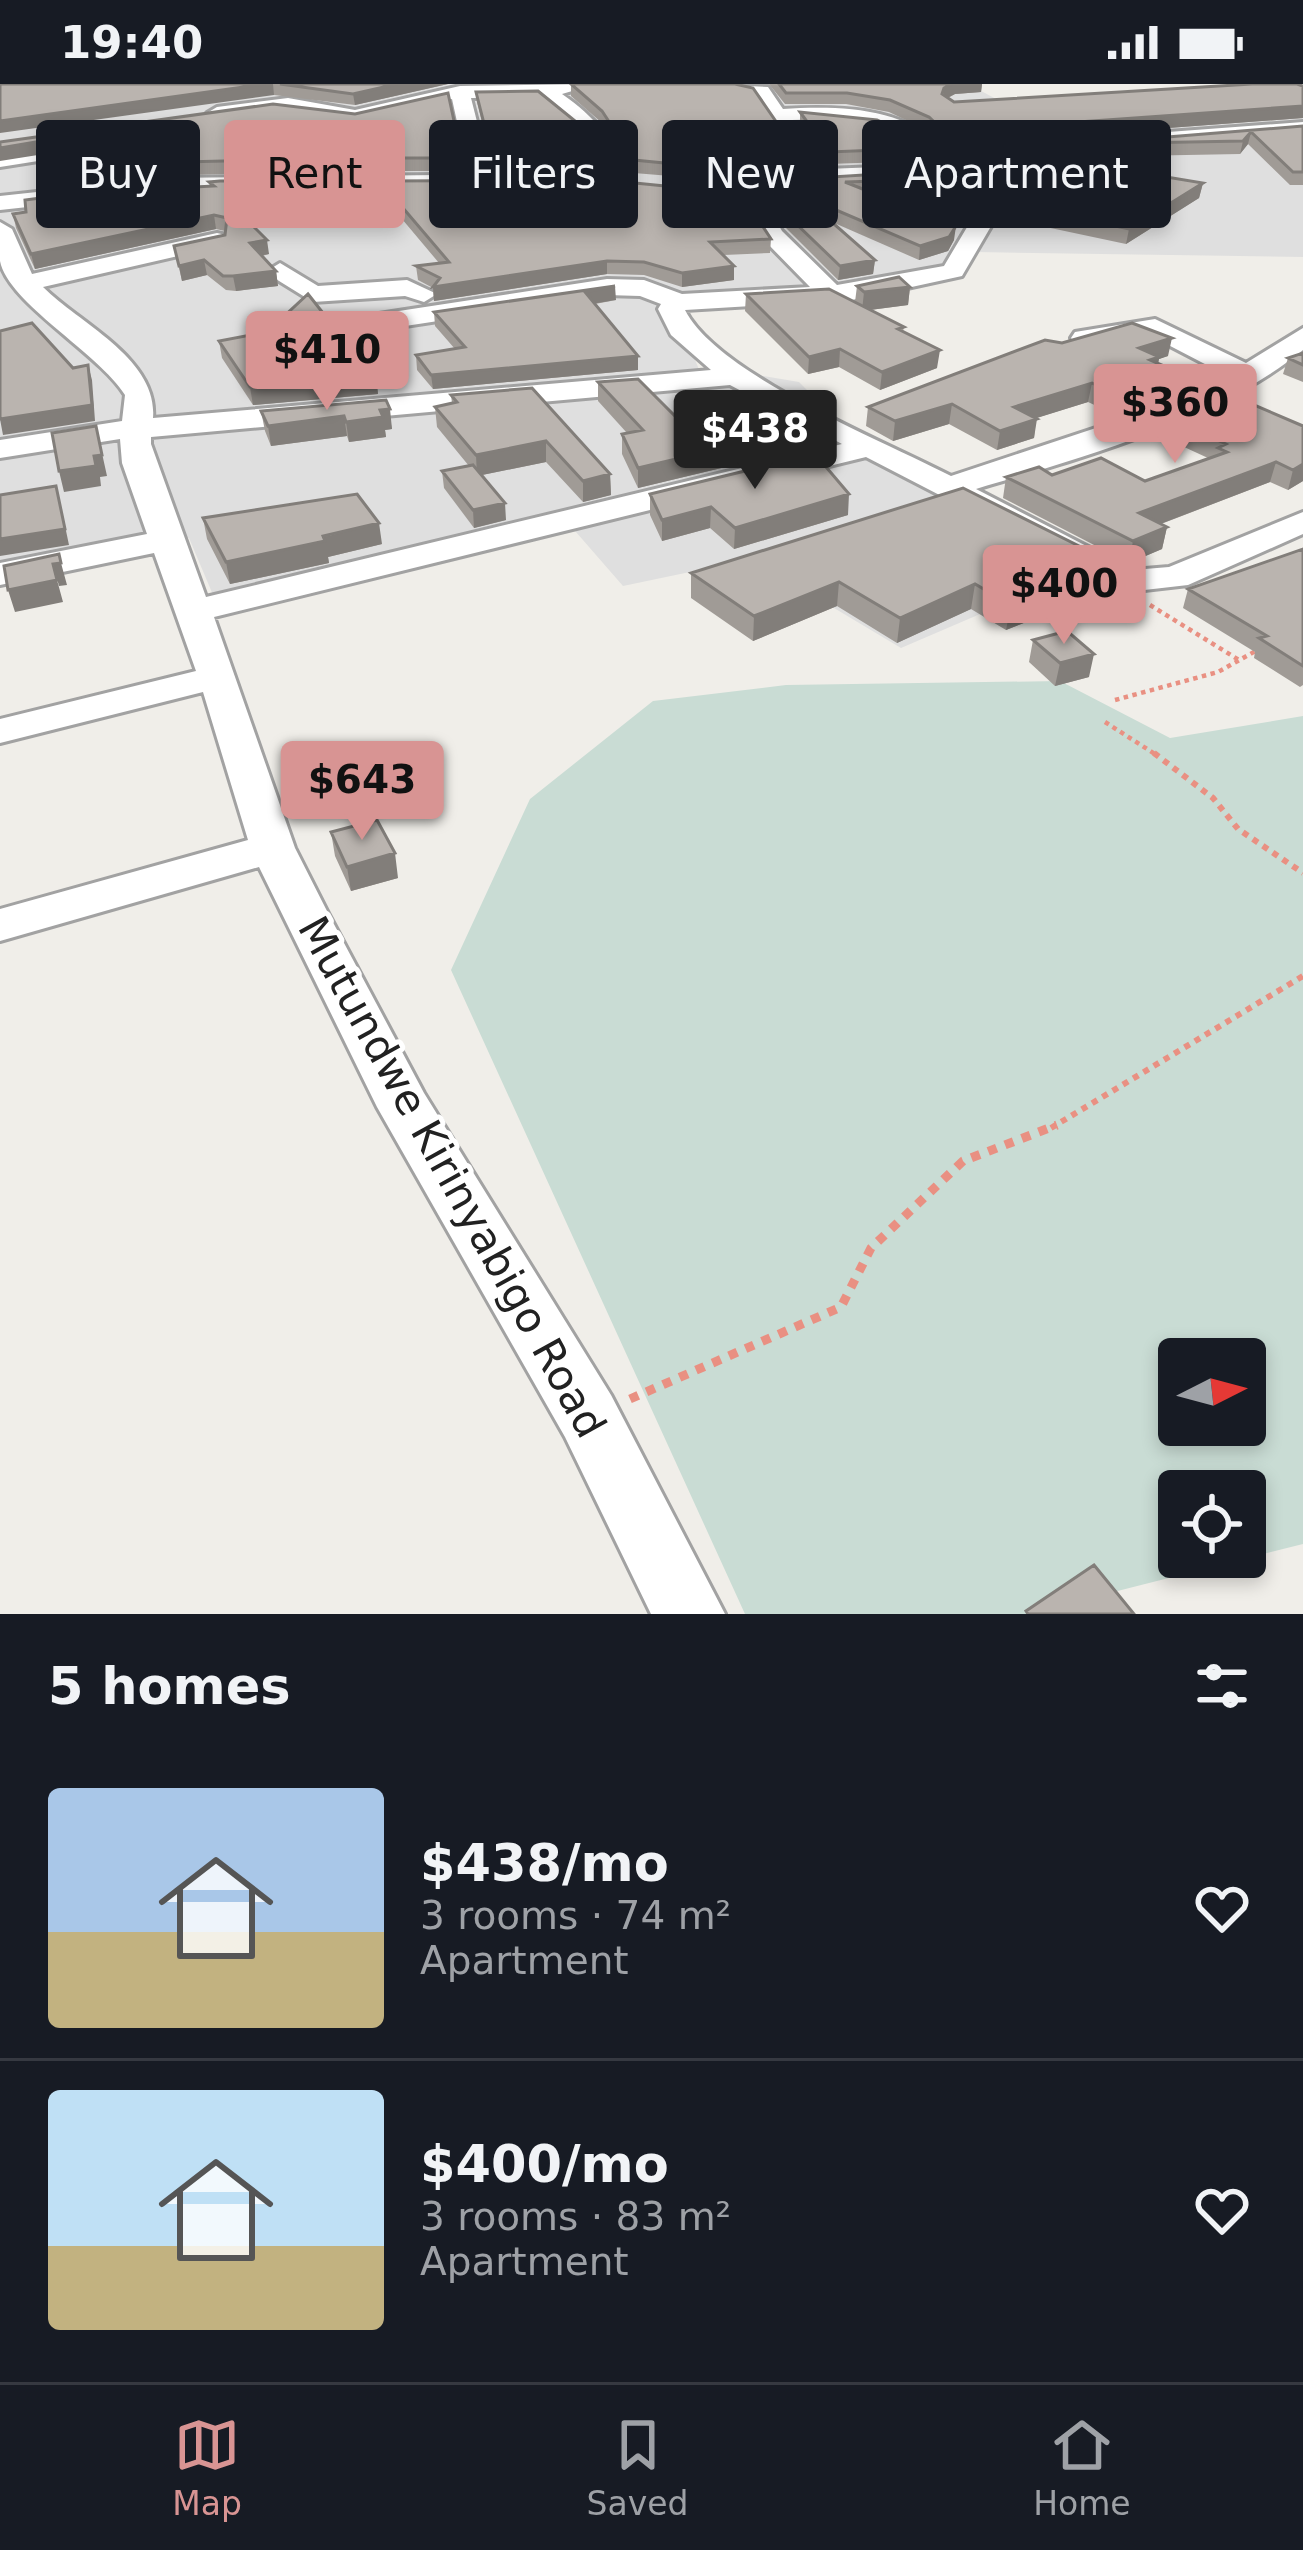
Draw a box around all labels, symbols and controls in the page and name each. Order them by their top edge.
text: 19:40 [60,16,203,69]
chip: Buy [36,120,200,228]
chip: Rent [224,120,405,228]
chip: Filters [429,120,638,228]
chip: New [662,120,838,228]
chip: Apartment [862,120,1171,228]
pin: $410 [256,311,398,413]
text: $410 [273,327,381,372]
pin: $360 [1104,364,1246,466]
text: $360 [1121,380,1229,425]
pin: $438 [684,390,826,492]
text: $438 [701,406,809,451]
pin: $400 [993,545,1135,647]
text: $400 [1010,561,1118,606]
pin: $643 [291,741,433,843]
text: $643 [308,757,416,802]
street label: Mutundwe Kirinyabigo Road [288,908,616,1446]
north arrow [1158,1338,1266,1446]
map controls [1158,1338,1266,1578]
button: locate [1158,1470,1266,1578]
icon: filters [1189,1653,1255,1719]
text: 5 homes [48,1657,291,1716]
text: $438/mo [420,1834,669,1893]
icon: home [144,1836,288,1980]
icon: heart [1189,1875,1255,1941]
text: 3 rooms · 74 m² [420,1893,731,1938]
text: Apartment [420,1938,629,1983]
text: $400/mo [420,2135,669,2194]
icon: home [144,2138,288,2282]
icon: heart [1189,2177,1255,2243]
text: 3 rooms · 83 m² [420,2194,731,2239]
text: Apartment [420,2239,629,2284]
tab: Map [172,2412,242,2523]
tab: Saved [587,2412,689,2523]
tab: Home [1033,2412,1131,2523]

